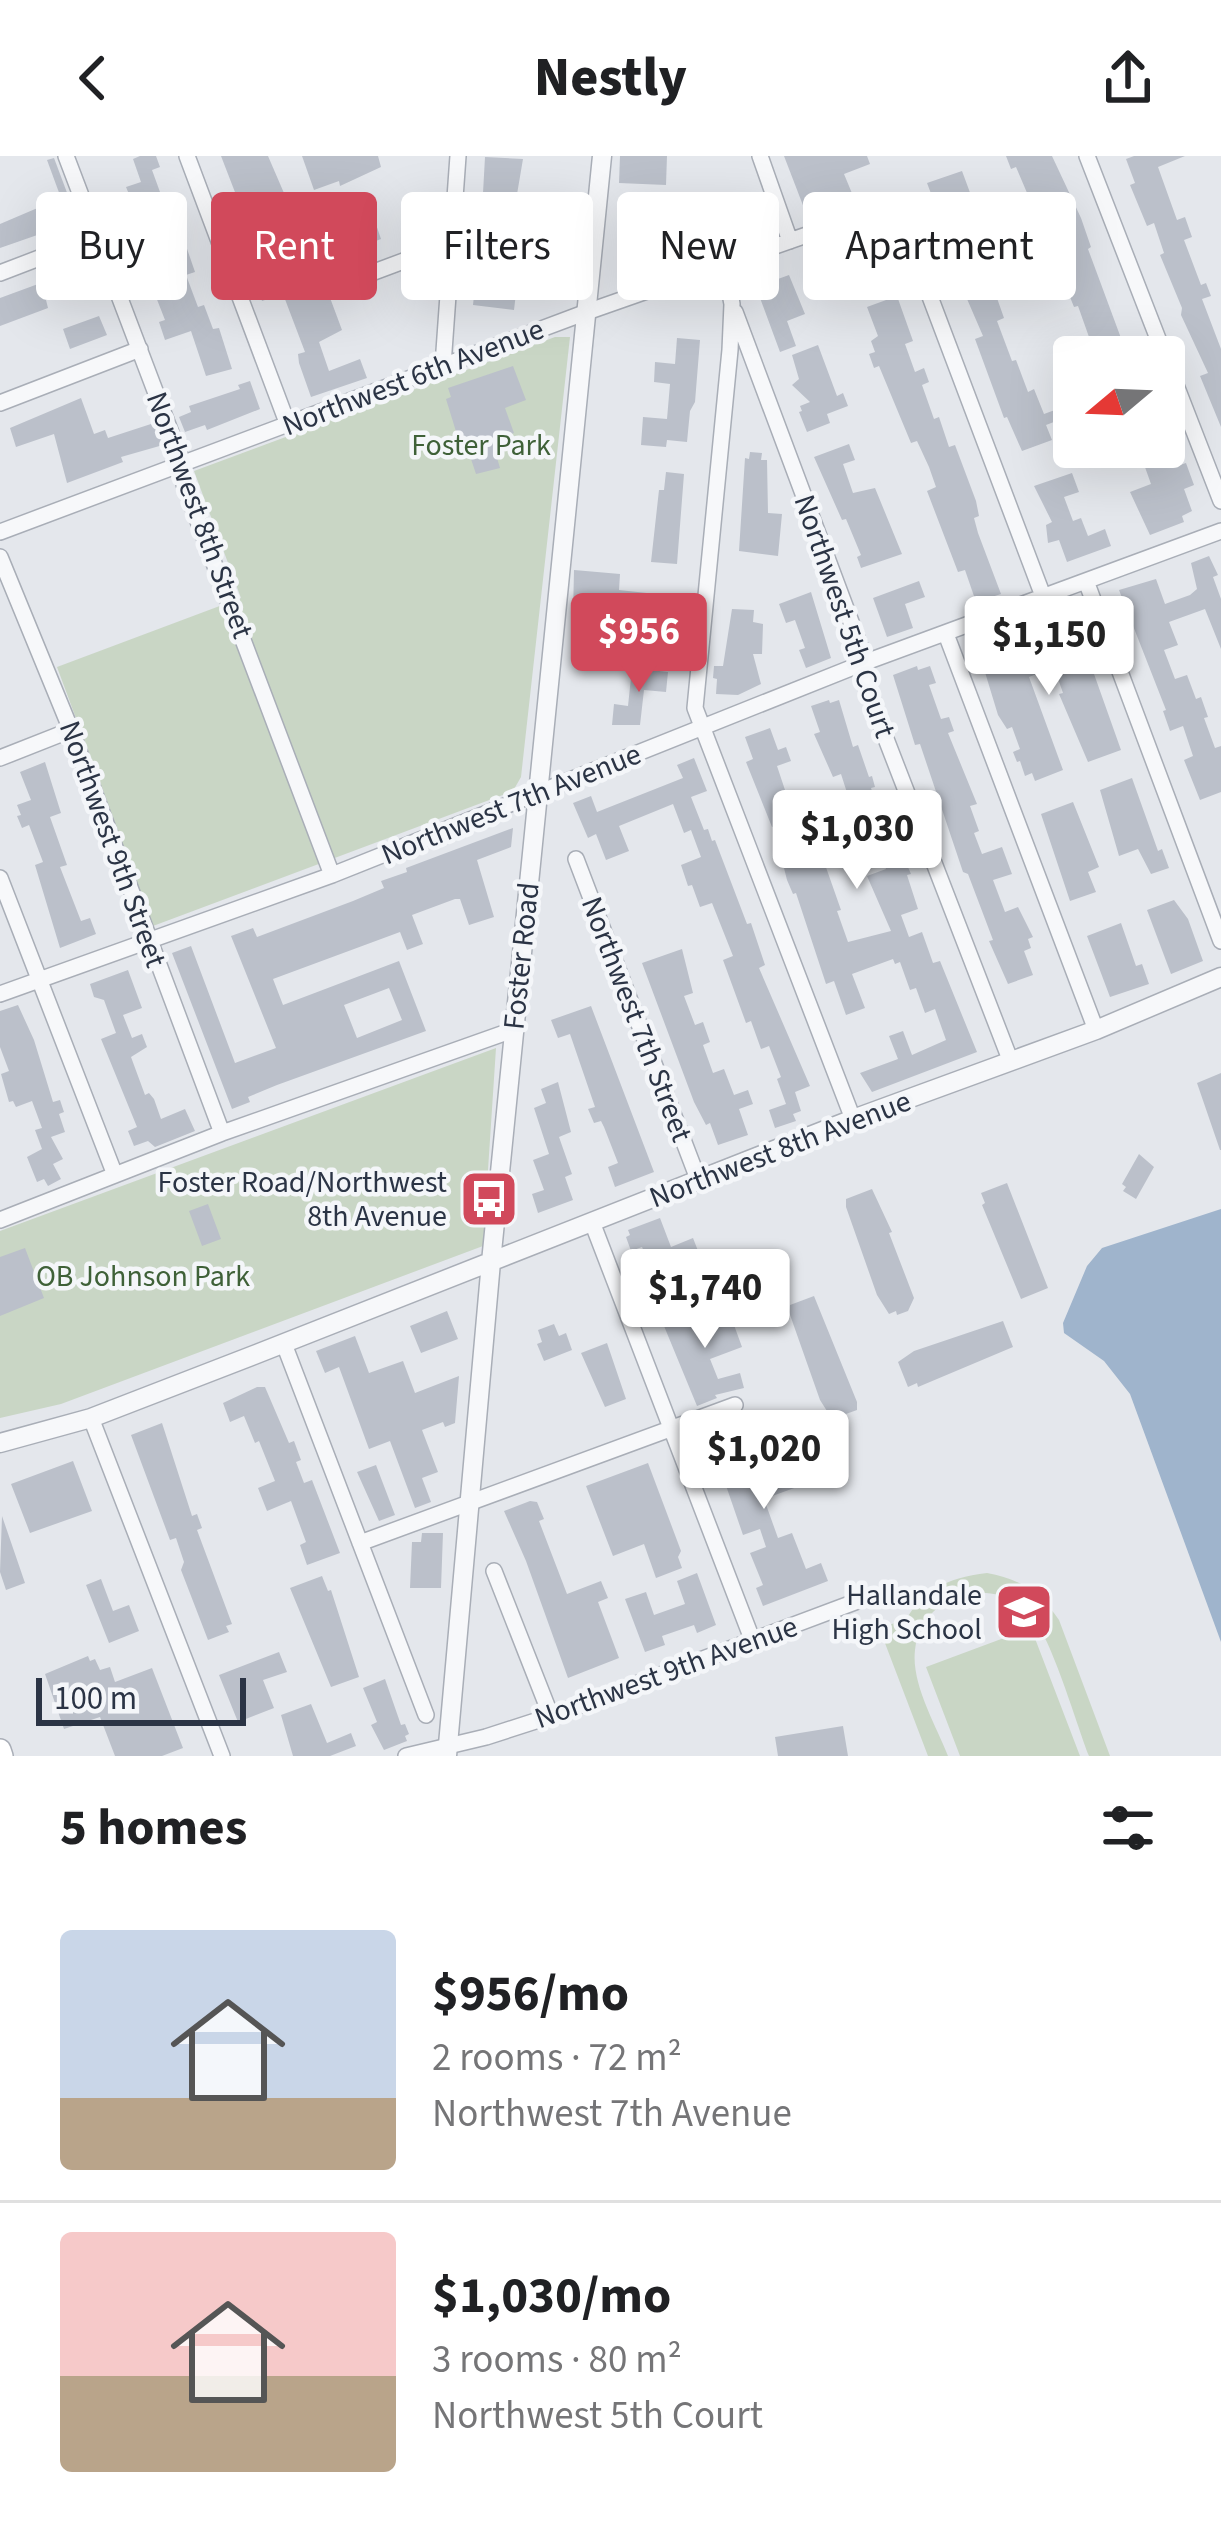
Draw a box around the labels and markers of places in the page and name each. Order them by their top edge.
pin: $956 [568,593,710,695]
pin: $1,150 [951,596,1147,698]
pin: $1,030 [759,790,955,892]
place label: Foster Road/Northwest 8th Avenue [158,1161,447,1238]
bus stop icon: Foster Road/Northwest 8th Avenue [458,1168,520,1230]
pin: $1,740 [607,1249,803,1351]
pin: $1,020 [666,1410,862,1512]
place label: Hallandale High School [831,1574,982,1651]
school or university icon: Hallandale High School [993,1581,1055,1643]

